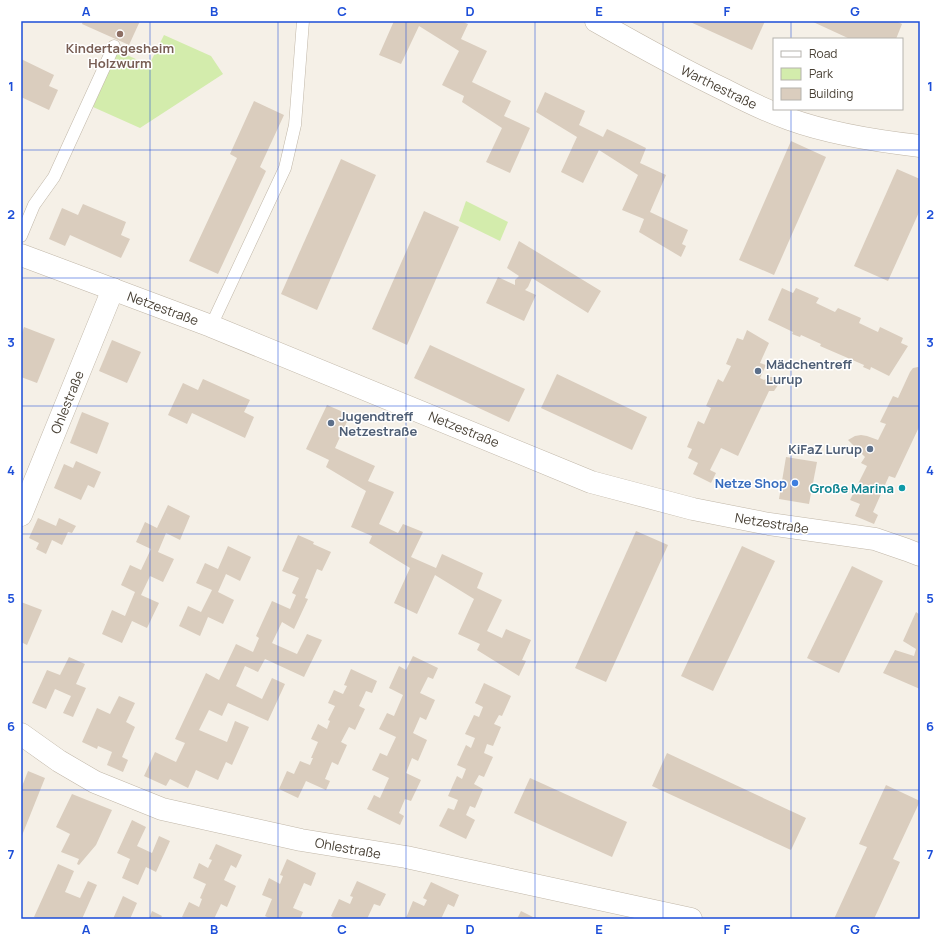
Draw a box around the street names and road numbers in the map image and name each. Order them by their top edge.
street label: Warthestraße [678,61,761,113]
street label: Netzestraße [125,287,202,329]
street label: Ohlestraße [46,367,88,436]
street label: Netzestraße [426,407,502,451]
street label: Netzestraße [734,508,811,538]
street label: Ohlestraße [314,833,383,863]

